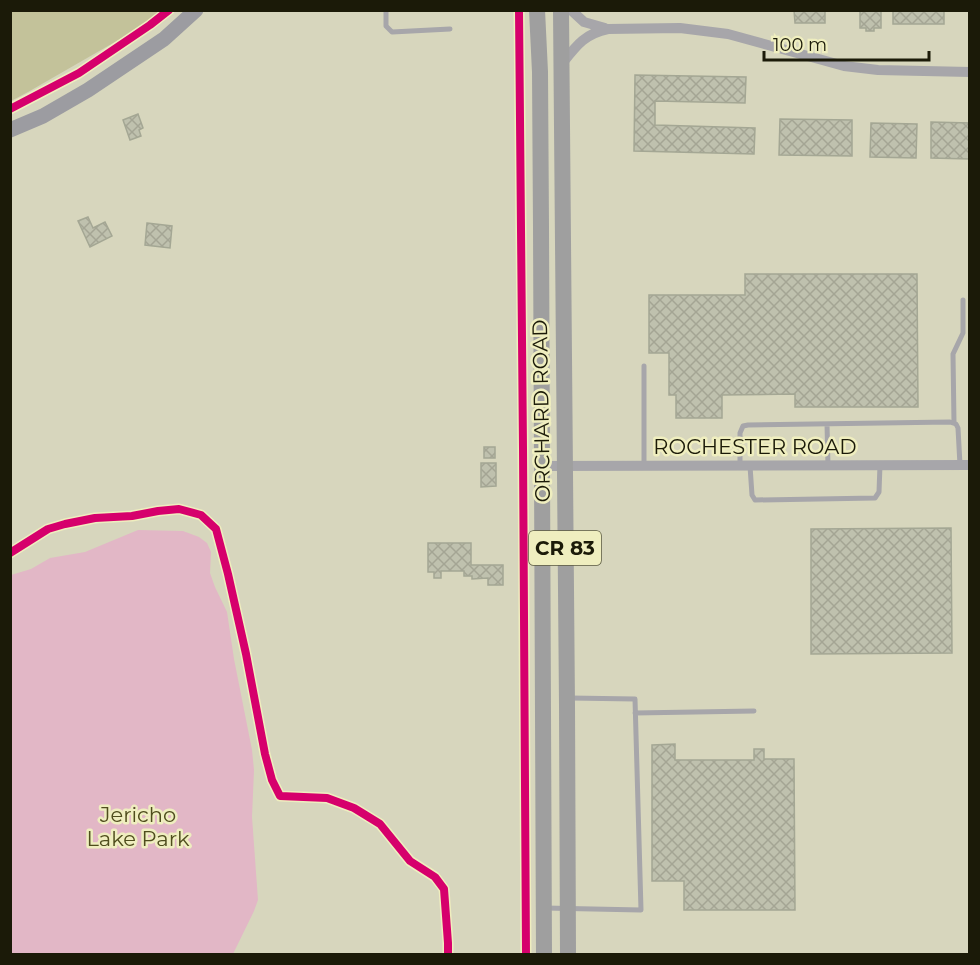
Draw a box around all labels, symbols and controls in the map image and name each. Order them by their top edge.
scale bar [764,24,929,62]
text: 100 m [773,34,827,56]
street label: ORCHARD ROAD [527,319,555,503]
street label: ROCHESTER ROAD [653,434,857,459]
road number: CR 83 [529,531,601,565]
park label: Jericho Lake Park [86,802,190,851]

